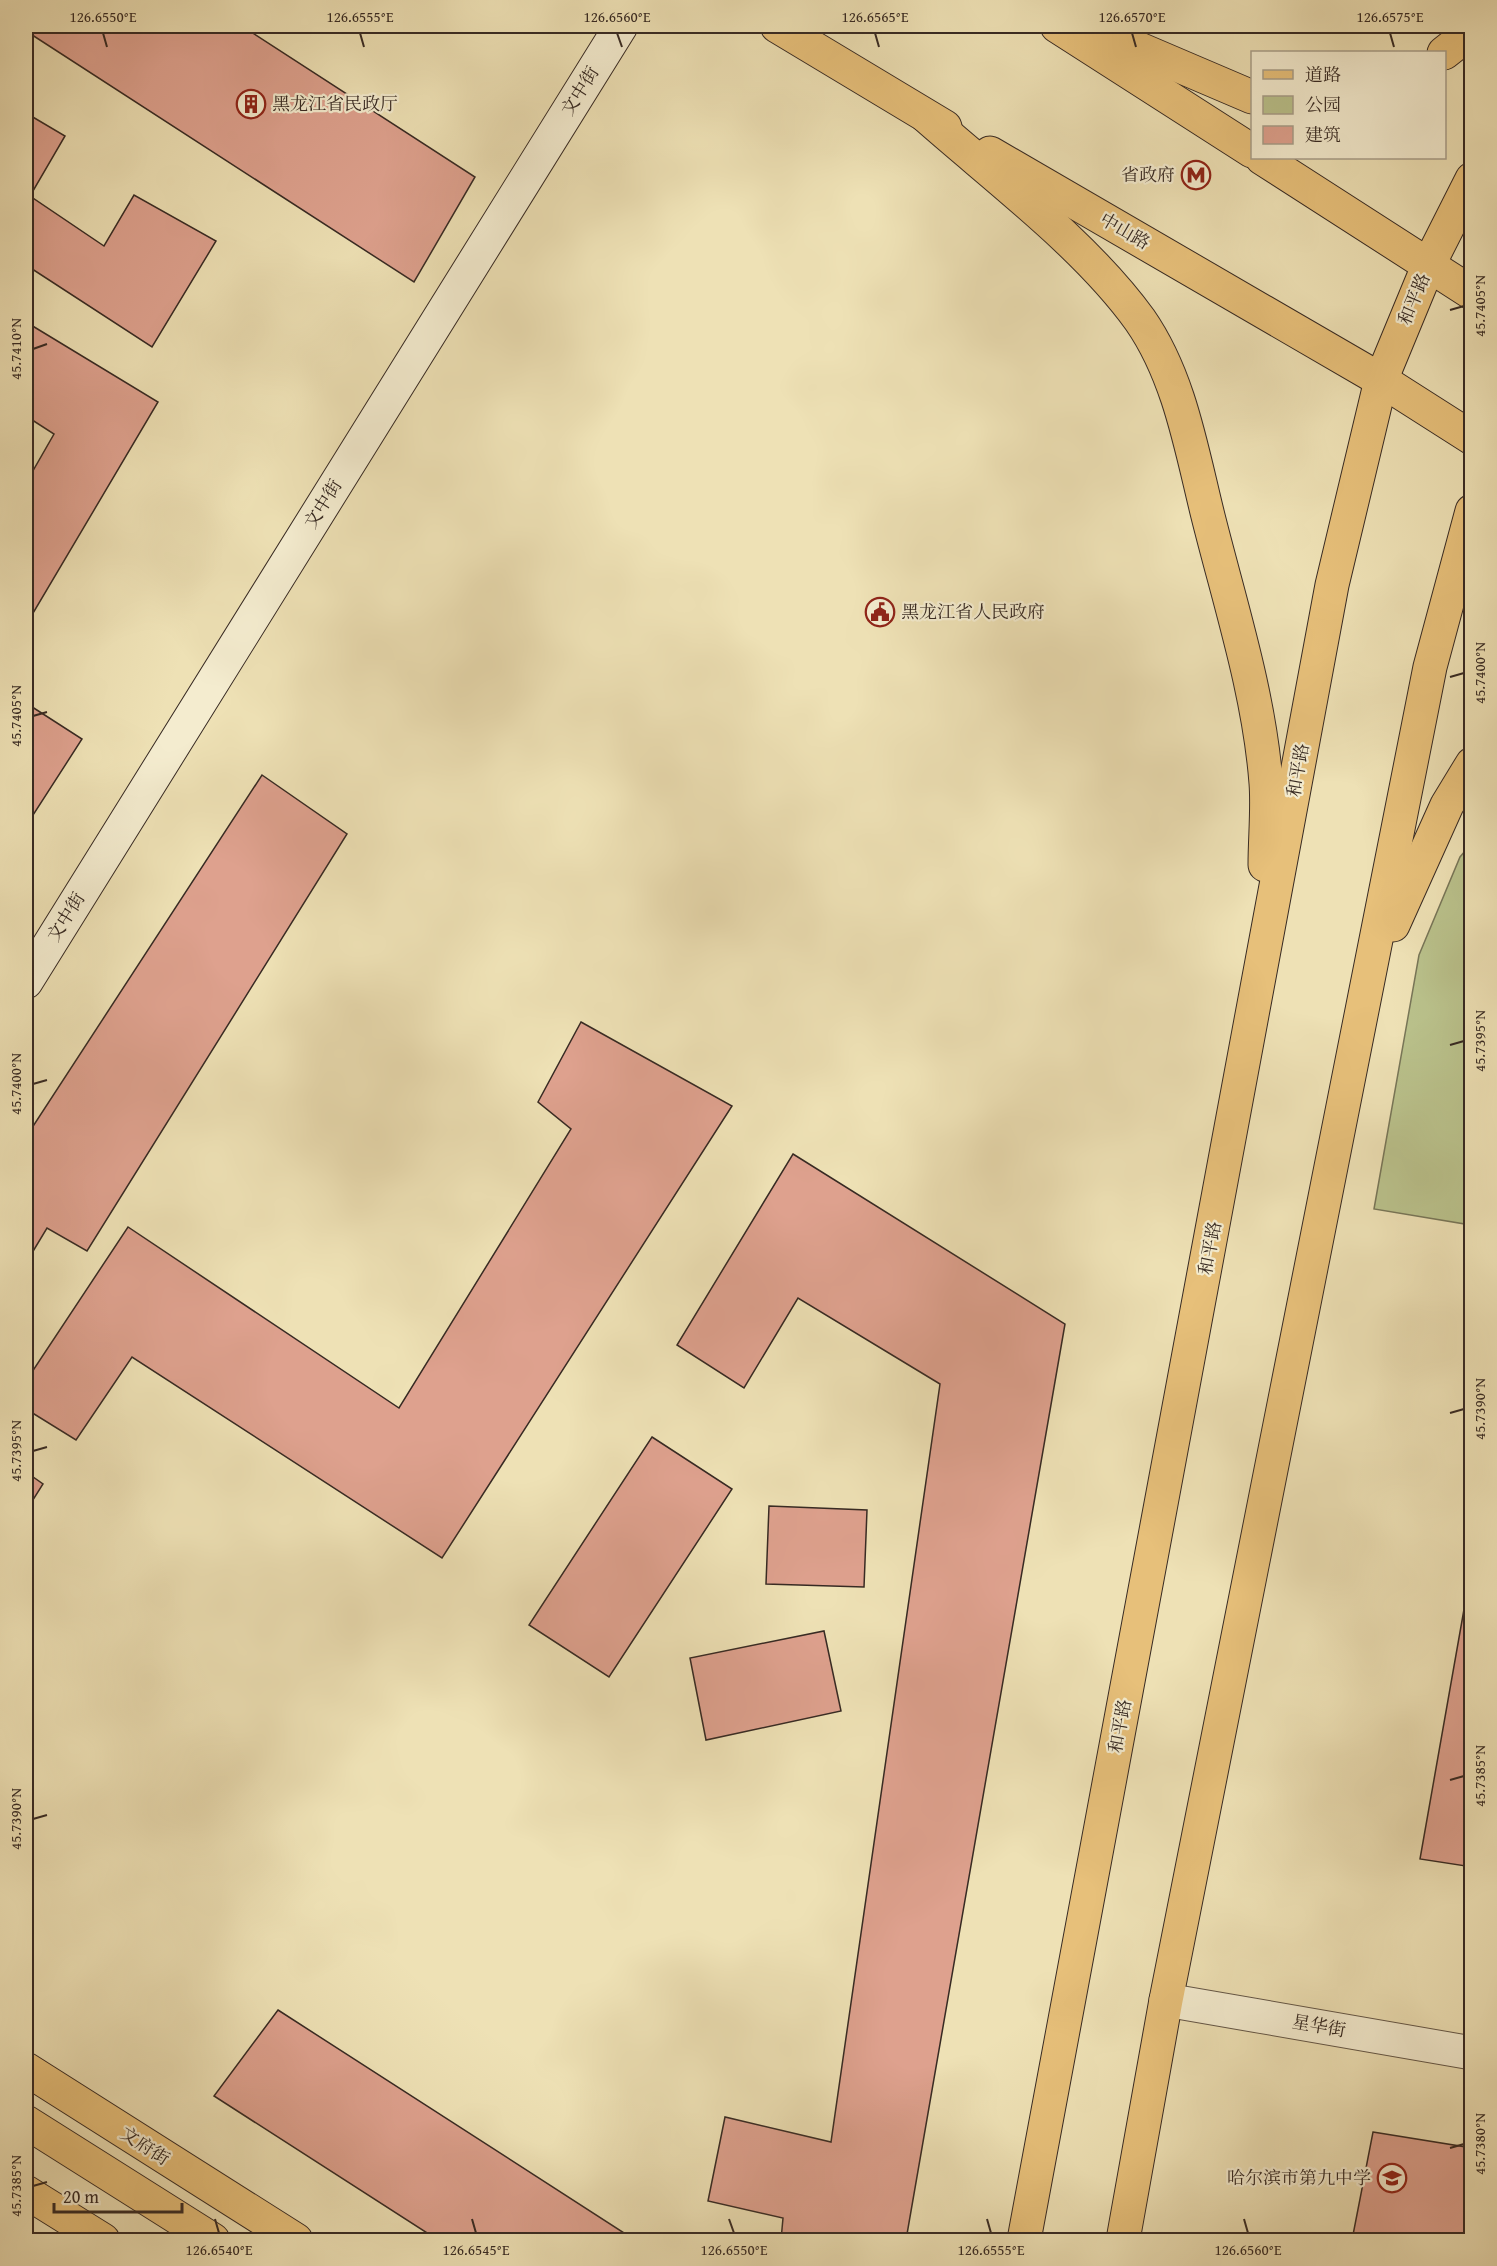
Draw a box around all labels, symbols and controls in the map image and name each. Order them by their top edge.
text: 126.6550°E [69,6,137,27]
text: 126.6555°E [326,6,394,27]
text: 126.6560°E [583,6,651,27]
text: 126.6565°E [841,6,909,27]
text: 126.6570°E [1098,6,1166,27]
text: 126.6575°E [1356,6,1424,27]
legend [1251,51,1446,159]
street label: 文中街 [554,61,605,121]
text: 道路 [1305,61,1341,88]
building icon: 黑龙江省民政厅 [235,88,267,120]
place label: 黑龙江省民政厅 [272,90,398,117]
text: 公园 [1305,91,1341,118]
text: 建筑 [1305,121,1341,148]
metro station icon: 省政府 [1180,159,1212,191]
place label: 省政府 [1121,161,1175,188]
street label: 中山路 [1095,205,1155,256]
street label: 和平路 [1391,269,1437,329]
text: 45.7405°N [1469,275,1490,337]
text: 45.7410°N [5,318,26,380]
street label: 文中街 [297,474,348,534]
public building icon: 黑龙江省人民政府 [864,596,896,628]
place label: 黑龙江省人民政府 [901,598,1045,625]
text: 45.7400°N [1469,642,1490,704]
text: 45.7405°N [5,685,26,747]
street label: 和平路 [1280,741,1315,799]
street label: 文中街 [40,887,91,947]
text: 45.7395°N [1469,1010,1490,1072]
text: 45.7400°N [5,1053,26,1115]
street label: 和平路 [1191,1219,1228,1277]
text: 45.7390°N [1469,1378,1490,1440]
text: 45.7395°N [5,1420,26,1482]
street label: 和平路 [1101,1697,1138,1755]
text: 45.7385°N [1469,1745,1490,1807]
text: 45.7390°N [5,1788,26,1850]
street label: 星华街 [1290,2008,1348,2043]
text: 45.7380°N [1469,2113,1490,2175]
street label: 文府街 [115,2120,175,2172]
text: 45.7385°N [5,2155,26,2217]
school or university icon: 哈尔滨市第九中学 [1376,2162,1408,2194]
place label: 哈尔滨市第九中学 [1227,2164,1371,2191]
scale bar [54,2176,182,2214]
text: 20 m [63,2183,99,2210]
text: 126.6540°E [185,2239,253,2260]
text: 126.6545°E [442,2239,510,2260]
text: 126.6550°E [700,2239,768,2260]
text: 126.6555°E [957,2239,1025,2260]
text: 126.6560°E [1214,2239,1282,2260]

